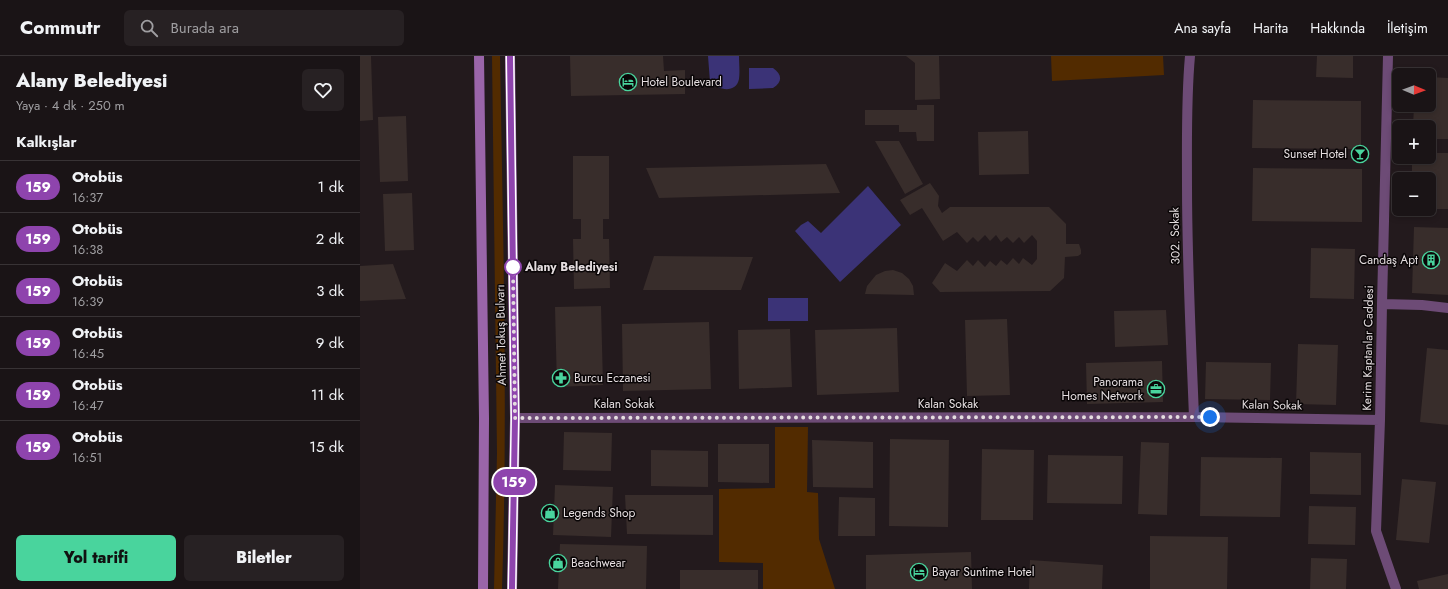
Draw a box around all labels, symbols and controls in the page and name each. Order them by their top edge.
search box [124,10,404,46]
text: Commutr [20,14,100,41]
icon: search [138,17,160,39]
text: Burada ara [170,17,239,39]
text: Ana sayfa [1174,18,1231,38]
text: Harita [1253,18,1288,38]
text: Hakkında [1310,18,1365,38]
text: İletişim [1387,18,1428,38]
text: Alany Belediyesi [16,67,167,94]
north arrow [1392,68,1436,112]
map controls [1392,68,1436,216]
button: heart [302,69,344,111]
hotel icon: Hotel Boulevard [618,72,638,92]
place label: Hotel Boulevard [641,73,722,91]
text: Yaya · 4 dk · 250 m [16,96,125,115]
button: + [1392,120,1436,164]
text: Kalkışlar [16,131,77,153]
bar icon: Sunset Hotel [1350,144,1370,164]
place label: Sunset Hotel [1283,145,1347,163]
text: Otobüs [72,166,123,188]
button: − [1392,172,1436,216]
text: 1 dk [318,176,344,198]
text: 159 [25,177,51,197]
text: 16:37 [72,188,103,207]
street label: 302. Sokak [1165,207,1184,265]
text: Otobüs [72,218,123,240]
text: 2 dk [316,228,344,250]
text: 159 [25,229,51,249]
text: 16:38 [72,240,103,259]
building icon: Candaş Apt [1421,250,1441,270]
place label: Candaş Apt [1359,251,1418,269]
marker: Alany Belediyesi [504,258,522,276]
place label: Alany Belediyesi [524,258,618,276]
text: Otobüs [72,270,123,292]
text: 3 dk [316,280,344,302]
text: 159 [25,281,51,301]
street label: Ahmet Tokuş Bulvarı [491,284,511,386]
street label: Kerim Kaptanlar Caddesi [1358,285,1378,411]
text: 16:39 [72,292,104,311]
text: Otobüs [72,322,123,344]
text: 9 dk [316,332,344,354]
text: 159 [25,333,51,353]
text: 16:45 [72,344,104,363]
pharmacy icon: Burcu Eczanesi [551,368,571,388]
place label: Burcu Eczanesi [574,369,651,387]
place label: Panorama Homes Network [1062,373,1144,405]
text: Otobüs [72,374,123,396]
office icon: Panorama Homes Network [1146,379,1166,399]
text: 11 dk [311,384,344,406]
text: 159 [25,385,51,405]
street label: Kalan Sokak [594,395,655,413]
street label: Kalan Sokak [918,395,979,413]
street label: Kalan Sokak [1242,395,1303,415]
text: 16:47 [72,396,104,415]
your location [1200,407,1220,427]
text: Otobüs [72,426,123,448]
text: 15 dk [309,436,344,458]
text: 159 [25,437,51,457]
text: 16:51 [72,448,102,467]
line badge: 159 [491,469,537,495]
text: 159 [501,472,527,492]
shop icon: Legends Shop [540,503,560,523]
place label: Legends Shop [563,504,636,522]
button: Yol tarifi [16,535,176,581]
button: Biletler [184,535,344,581]
shop icon: Beachwear [548,553,568,573]
place label: Beachwear [571,554,627,572]
hotel icon: Bayar Suntime Hotel [909,562,929,582]
place label: Bayar Suntime Hotel [932,563,1034,581]

